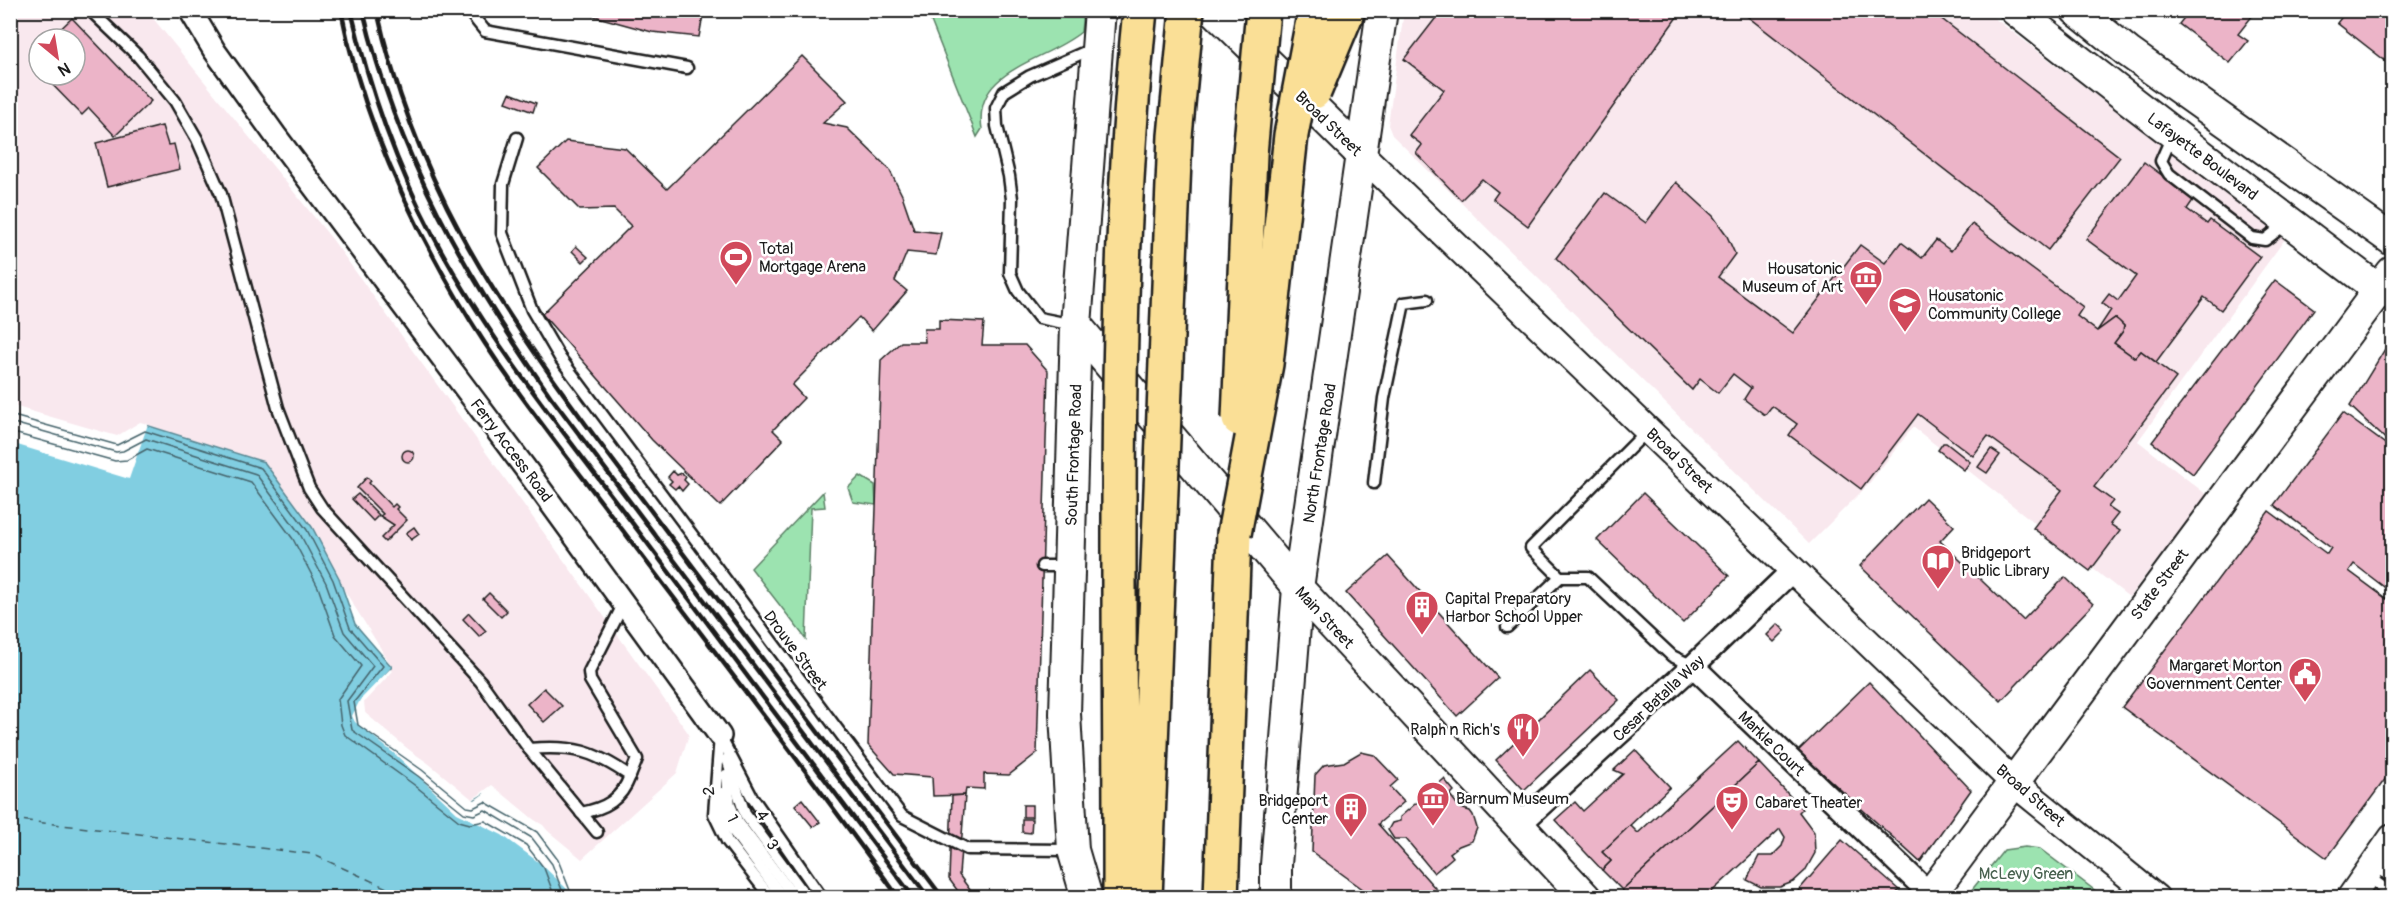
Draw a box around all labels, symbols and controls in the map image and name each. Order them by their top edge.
north arrow [27,27,87,87]
text: N [54,58,74,81]
street label: Broad Street [1291,87,1366,161]
street label: Lafayette Boulevard [2143,109,2262,205]
sports icon: Total Mortgage Arena [718,239,754,286]
place label: Total Mortgage Arena [759,239,866,277]
place label: Housatonic Museum of Art [1742,259,1844,297]
museum icon: Housatonic Museum of Art [1848,259,1884,306]
school or university icon: Housatonic Community College [1887,286,1923,333]
place label: Housatonic Community College [1928,286,2061,324]
street label: North Frontage Road [1299,382,1341,525]
street label: South Frontage Road [1062,384,1086,526]
street label: Ferry Access Road [466,395,557,506]
street label: Broad Street [1642,424,1717,498]
library icon: Bridgeport Public Library [1920,543,1956,590]
place label: Bridgeport Public Library [1961,543,2050,581]
street label: State Street [2127,545,2193,624]
street label: Main Street [1291,582,1358,653]
building icon: Capital Preparatory Harbor School Upper [1404,589,1440,636]
place label: Capital Preparatory Harbor School Upper [1445,589,1583,627]
street label: Drouve Street [759,607,832,695]
street label: Cesar Batalla Way [1609,651,1709,746]
place label: Margaret Morton Government Center [2146,656,2282,694]
public building icon: Margaret Morton Government Center [2287,656,2323,703]
street label: Markle Court [1734,707,1809,781]
restaurant icon: Ralph n Rich's [1505,711,1541,758]
place label: Ralph n Rich's [1410,720,1500,740]
street label: Broad Street [1992,760,2069,832]
museum icon: Barnum Museum [1415,780,1451,827]
theatre icon: Cabaret Theater [1714,784,1750,831]
street label: 2 [699,786,719,796]
place label: Barnum Museum [1456,789,1569,809]
place label: Bridgeport Center [1258,791,1329,829]
building icon: Bridgeport Center [1333,791,1369,838]
place label: Cabaret Theater [1755,793,1862,813]
street label: 4 [751,806,773,825]
street label: 1 [722,811,742,825]
street label: 3 [762,835,783,854]
park label: McLevy Green [1979,864,2073,884]

